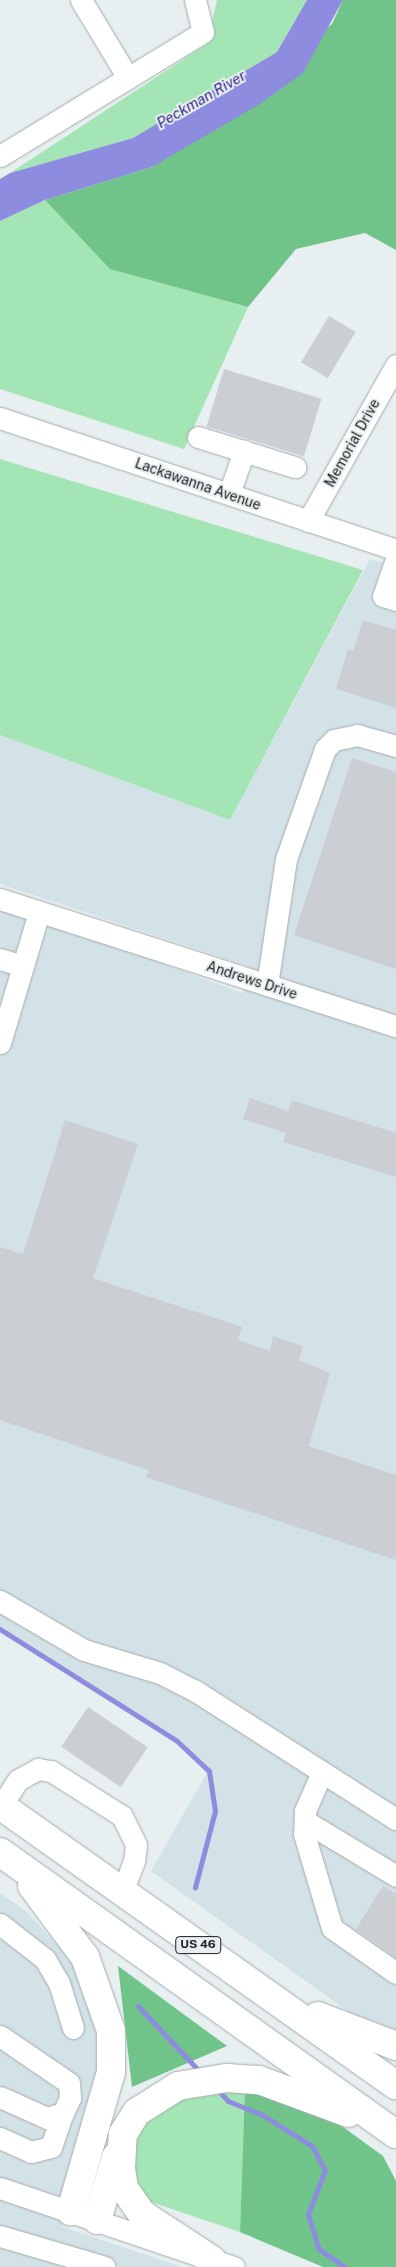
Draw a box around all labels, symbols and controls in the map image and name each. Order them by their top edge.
water label: Peckman River [153,66,249,132]
street label: Memorial Drive [321,396,383,490]
street label: Lackawanna Avenue [133,455,263,513]
street label: Andrews Drive [205,957,299,1003]
road number: US 46 [174,1936,222,1954]

